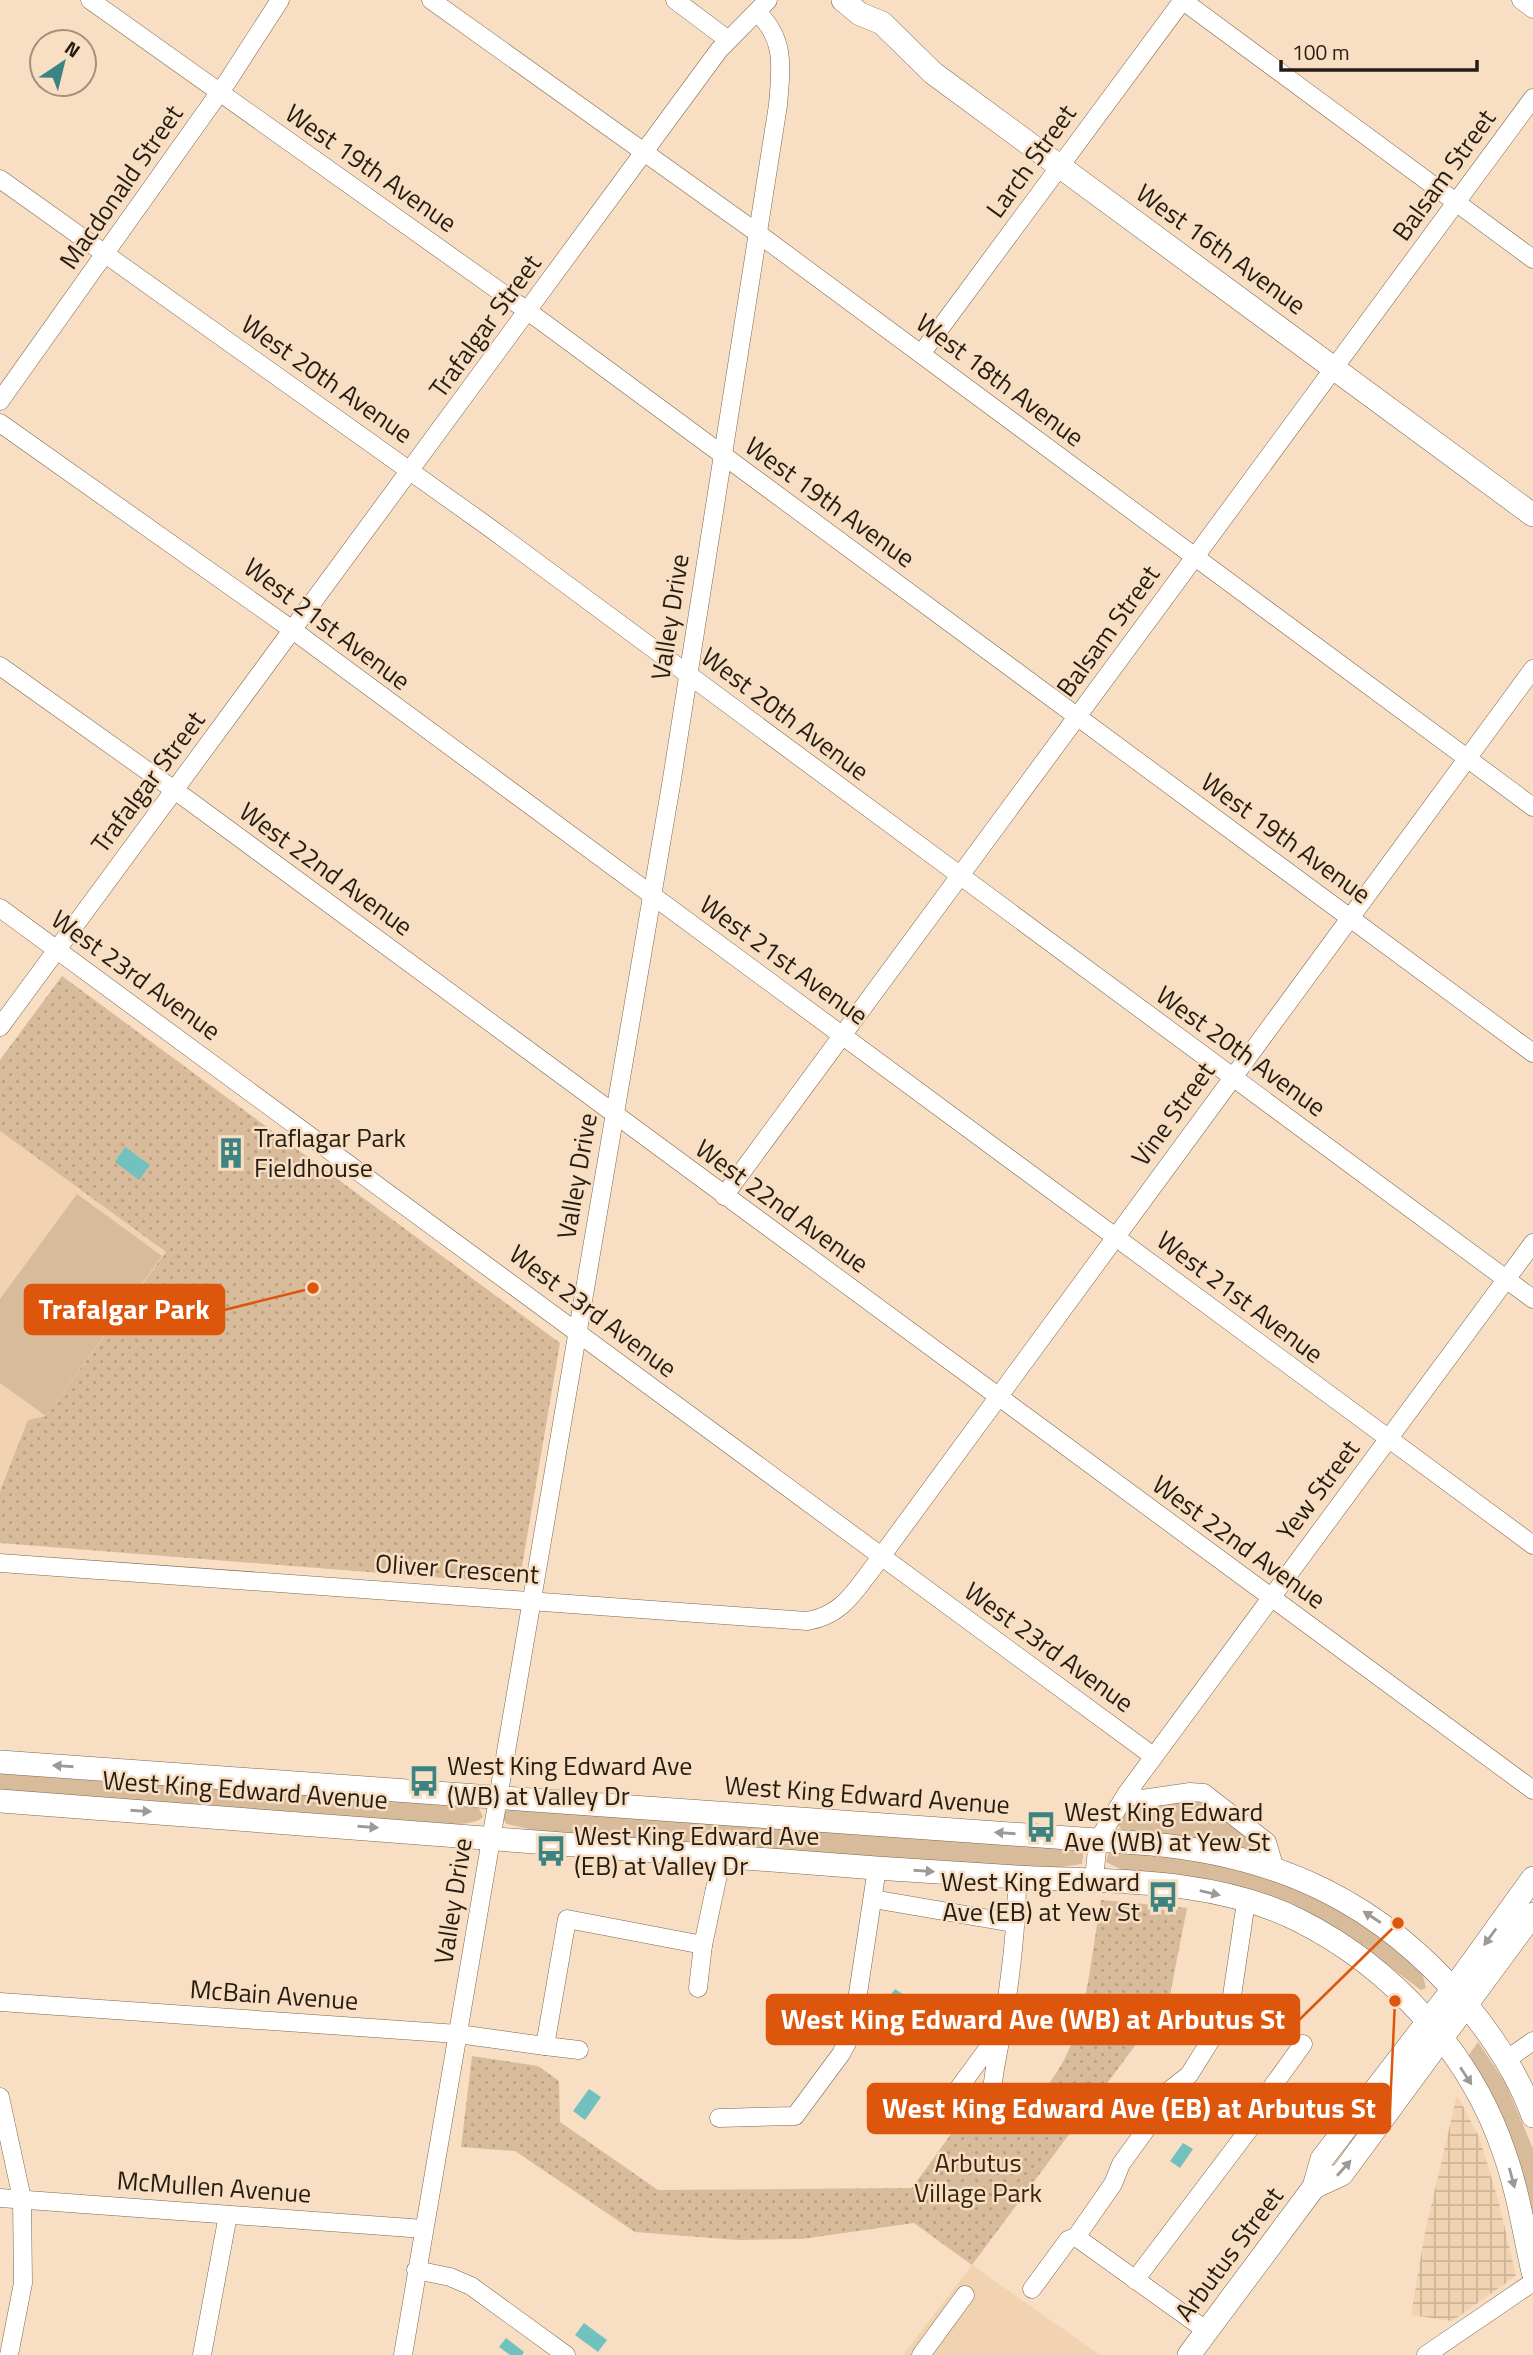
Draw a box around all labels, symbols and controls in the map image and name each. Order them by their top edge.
north arrow [28,28,98,98]
scale bar [1281,28,1477,72]
text: N [59,33,87,64]
text: 100 m [1292,36,1349,68]
street label: West 19th Avenue [277,94,465,241]
street label: Macdonald Street [49,96,192,277]
street label: Larch Street [976,96,1085,226]
street label: Balsam Street [1382,101,1505,249]
street label: West 16th Avenue [1128,173,1314,324]
street label: Trafalgar Street [419,246,550,406]
street label: West 18th Avenue [908,303,1093,456]
street label: West 20th Avenue [233,305,421,452]
street label: West 19th Avenue [737,426,923,577]
street label: West 21st Avenue [236,548,419,699]
street label: Valley Drive [640,551,699,683]
street label: Balsam Street [1046,557,1169,705]
street label: West 20th Avenue [693,637,878,790]
street label: Trafalgar Street [81,702,214,861]
street label: West 19th Avenue [1193,762,1379,913]
street label: West 22nd Avenue [231,792,421,945]
street label: West 21st Avenue [692,885,877,1034]
street label: West 23rd Avenue [43,900,229,1049]
street label: West 20th Avenue [1148,975,1334,1126]
street label: Vine Street [1121,1053,1224,1174]
street label: Valley Drive [546,1110,607,1242]
place label: Traflagar Park Fieldhouse [254,1118,406,1187]
street label: West 22nd Avenue [687,1129,877,1282]
building icon: Traflagar Park Fieldhouse [214,1136,248,1170]
street label: West 21st Avenue [1149,1221,1332,1372]
street label: West 23rd Avenue [501,1234,685,1387]
callout: Trafalgar Park [25,1285,224,1334]
text: Trafalgar Park [38,1287,210,1330]
street label: Yew Street [1267,1431,1369,1548]
street label: West 22nd Avenue [1144,1465,1334,1618]
street label: Oliver Crescent [374,1543,540,1594]
street label: West 23rd Avenue [956,1572,1142,1721]
place label: West King Edward Ave (WB) at Valley Dr [447,1746,692,1815]
one-way arrow [51,1760,73,1771]
street label: West King Edward Avenue [101,1760,389,1819]
bus stop icon: West King Edward Ave (WB) at Valley Dr [407,1764,441,1798]
street label: West King Edward Avenue [723,1765,1011,1824]
place label: West King Edward Ave (WB) at Yew St [1064,1792,1270,1861]
one-way arrow [131,1806,153,1817]
bus stop icon: West King Edward Ave (WB) at Yew St [1024,1810,1058,1844]
place label: West King Edward Ave (EB) at Valley Dr [574,1816,819,1885]
one-way arrow [357,1822,379,1833]
one-way arrow [994,1827,1016,1838]
bus stop icon: West King Edward Ave (EB) at Valley Dr [534,1834,568,1868]
street label: Valley Drive [423,1835,482,1967]
place label: West King Edward Ave (EB) at Yew St [941,1862,1140,1931]
one-way arrow [914,1866,936,1877]
bus stop icon: West King Edward Ave (EB) at Yew St [1146,1880,1180,1914]
one-way arrow [1199,1888,1221,1899]
one-way arrow [1363,1911,1382,1924]
one-way arrow [1483,1928,1497,1946]
street label: McBain Avenue [188,1969,360,2020]
callout: West King Edward Ave (WB) at Arbutus St [767,1995,1299,2044]
text: West King Edward Ave (WB) at Arbutus St [781,1997,1285,2040]
one-way arrow [1460,2066,1473,2086]
callout: West King Edward Ave (EB) at Arbutus St [868,2084,1390,2133]
text: West King Edward Ave (EB) at Arbutus St [882,2086,1376,2129]
park label: Arbutus Village Park [914,2143,1042,2212]
street label: McMullen Avenue [115,2160,313,2213]
one-way arrow [1336,2160,1352,2177]
one-way arrow [1507,2168,1518,2190]
street label: Arbutus Street [1165,2178,1292,2329]

